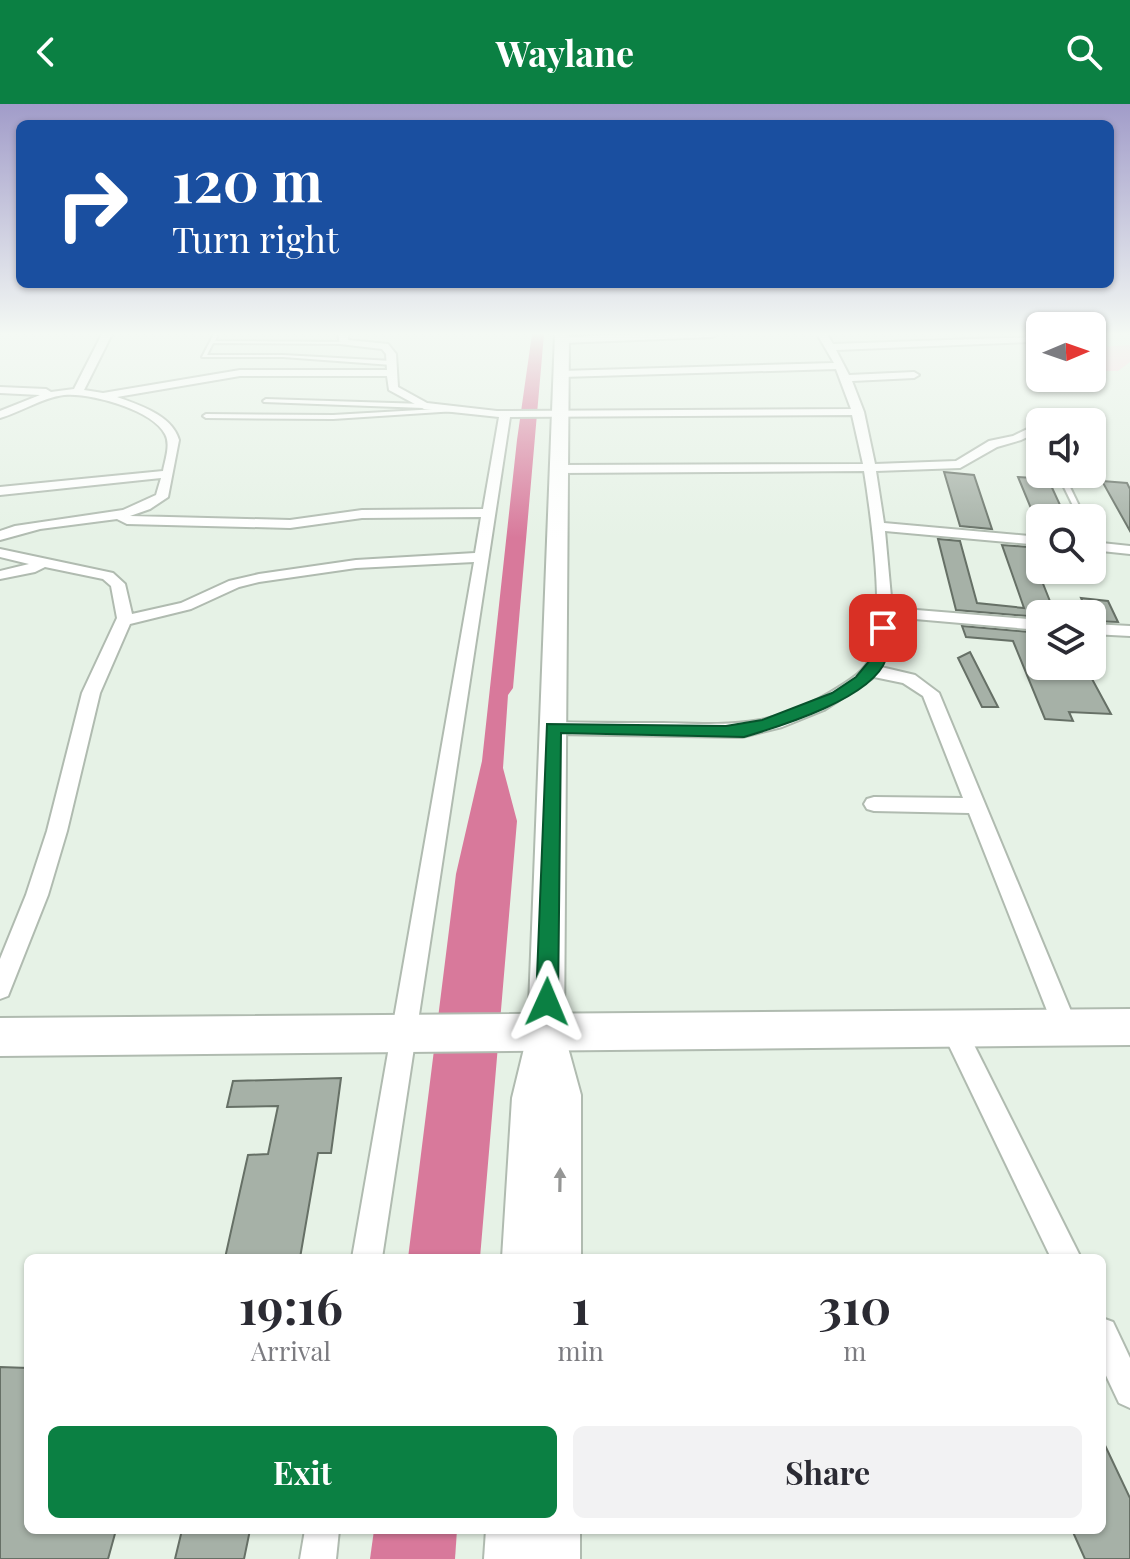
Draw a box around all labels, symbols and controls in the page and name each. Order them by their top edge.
text: Waylane [496,28,634,76]
icon: back [24,30,68,74]
icon: search [1062,30,1106,74]
text: 120 m [172,142,323,217]
icon: right [40,152,144,256]
text: Turn right [172,214,339,262]
north arrow [1026,312,1106,392]
map controls [1026,312,1106,680]
button: sound [1026,408,1106,488]
button: search [1026,504,1106,584]
pin [849,594,917,662]
button: layers [1026,600,1106,680]
icon: arrive [861,606,905,650]
position arrow [505,960,589,1044]
one-way arrow [554,1167,567,1192]
text: 19:16 [239,1273,343,1337]
text: 1 [572,1273,590,1337]
text: 310 [819,1273,891,1337]
text: Arrival [251,1333,331,1368]
text: min [558,1333,604,1368]
text: m [843,1333,866,1368]
button: Exit [48,1426,557,1518]
button: Share [573,1426,1082,1518]

